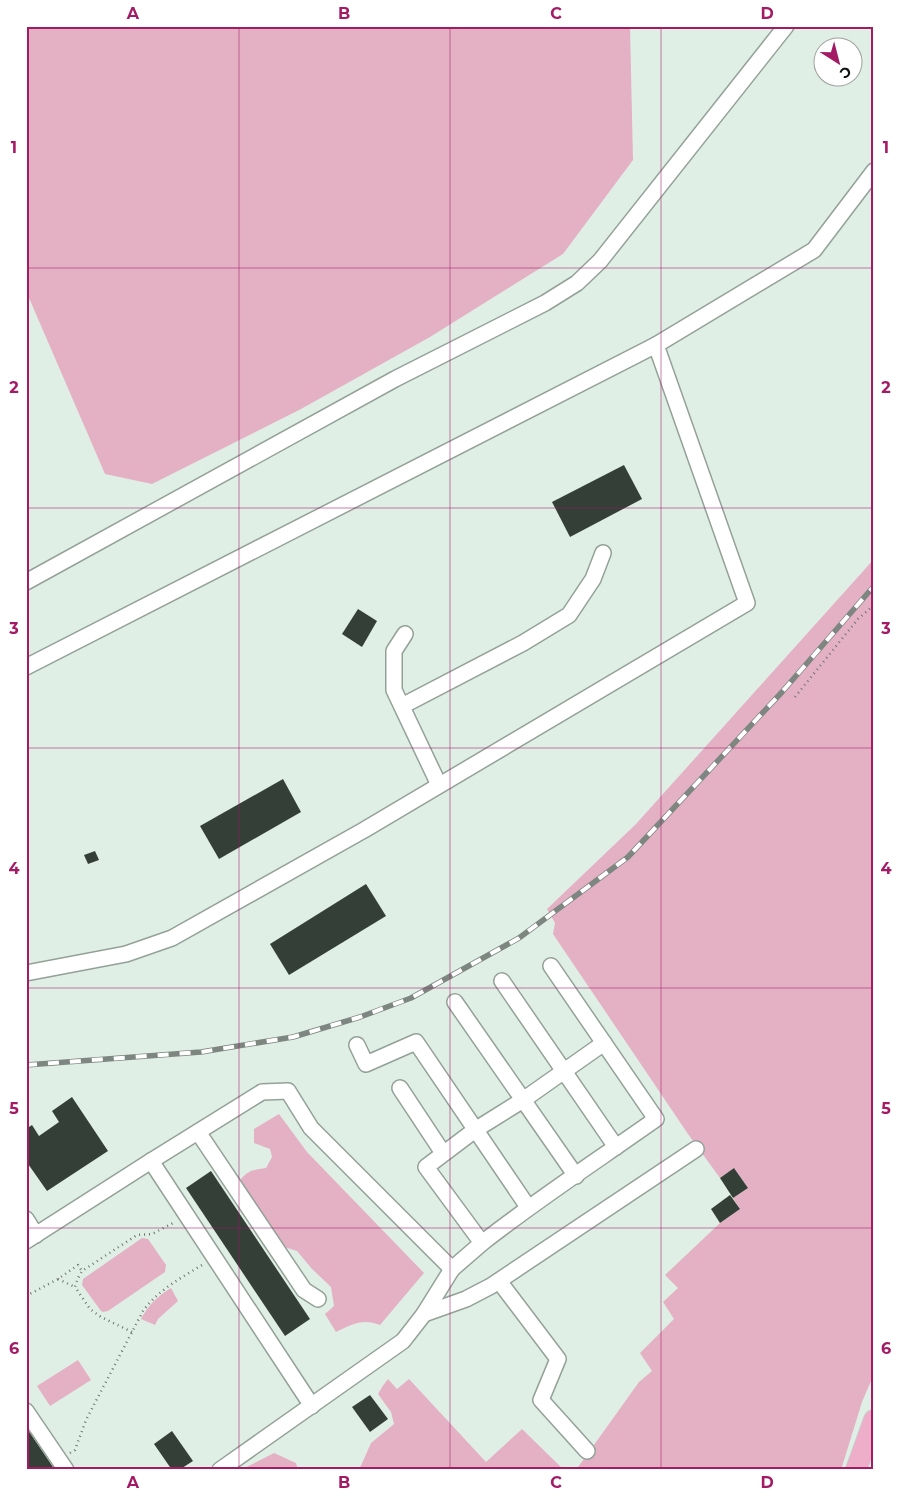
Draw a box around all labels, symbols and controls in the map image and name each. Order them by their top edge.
text: A [126,4,140,23]
text: B [338,4,350,23]
text: C [550,4,562,23]
text: D [760,4,774,23]
north arrow [812,38,862,88]
text: С [836,62,855,83]
text: 1 [11,138,17,157]
text: 1 [883,138,889,157]
text: 2 [9,378,19,397]
text: 2 [881,378,891,397]
text: 3 [8,619,19,638]
text: 3 [880,619,891,638]
text: 4 [8,859,20,878]
text: 4 [880,859,892,878]
text: 5 [9,1099,19,1118]
text: 5 [881,1099,891,1118]
text: 6 [9,1339,19,1358]
text: 6 [881,1339,891,1358]
text: A [126,1473,140,1492]
text: B [338,1473,350,1492]
text: C [550,1473,562,1492]
text: D [760,1473,774,1492]

